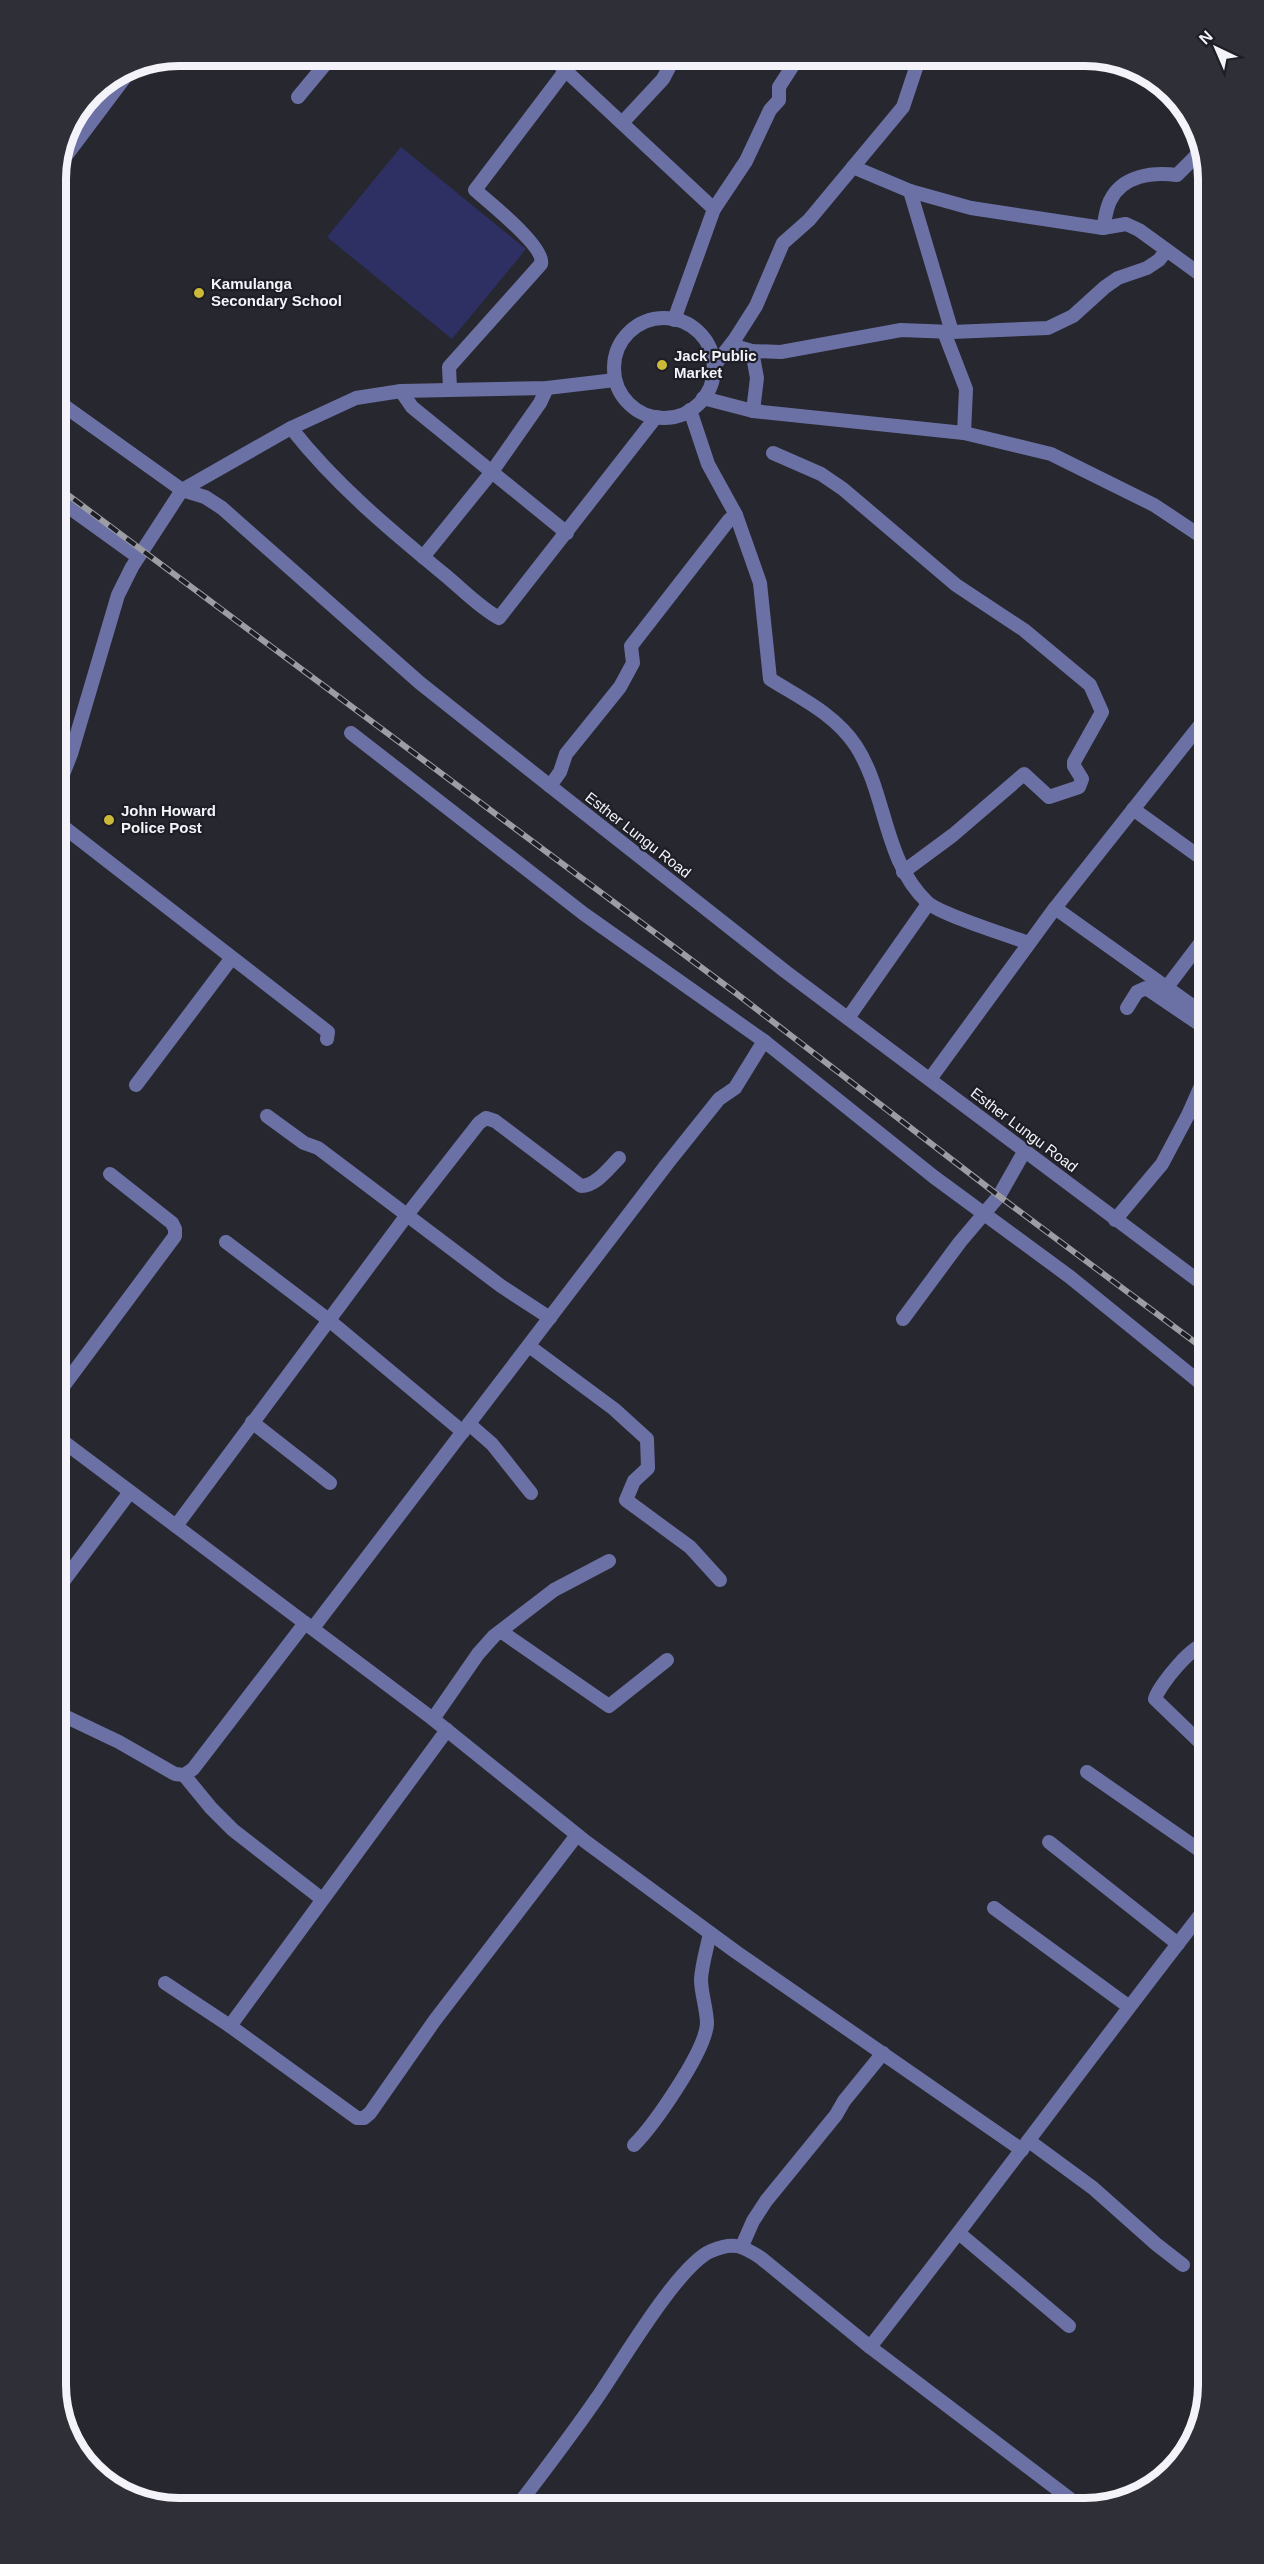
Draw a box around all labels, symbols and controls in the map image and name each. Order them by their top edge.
north arrow [1186,18,1246,78]
text: N [1196,27,1216,48]
place label: Kamulanga Secondary School [211,275,342,309]
marker: Kamulanga Secondary School [192,286,206,300]
place label: Jack Public Market [674,347,757,381]
marker: Jack Public Market [655,358,669,372]
street label: Esther Lungu Road [582,788,694,881]
place label: John Howard Police Post [121,802,216,836]
marker: John Howard Police Post [102,813,116,827]
street label: Esther Lungu Road [968,1084,1081,1175]

